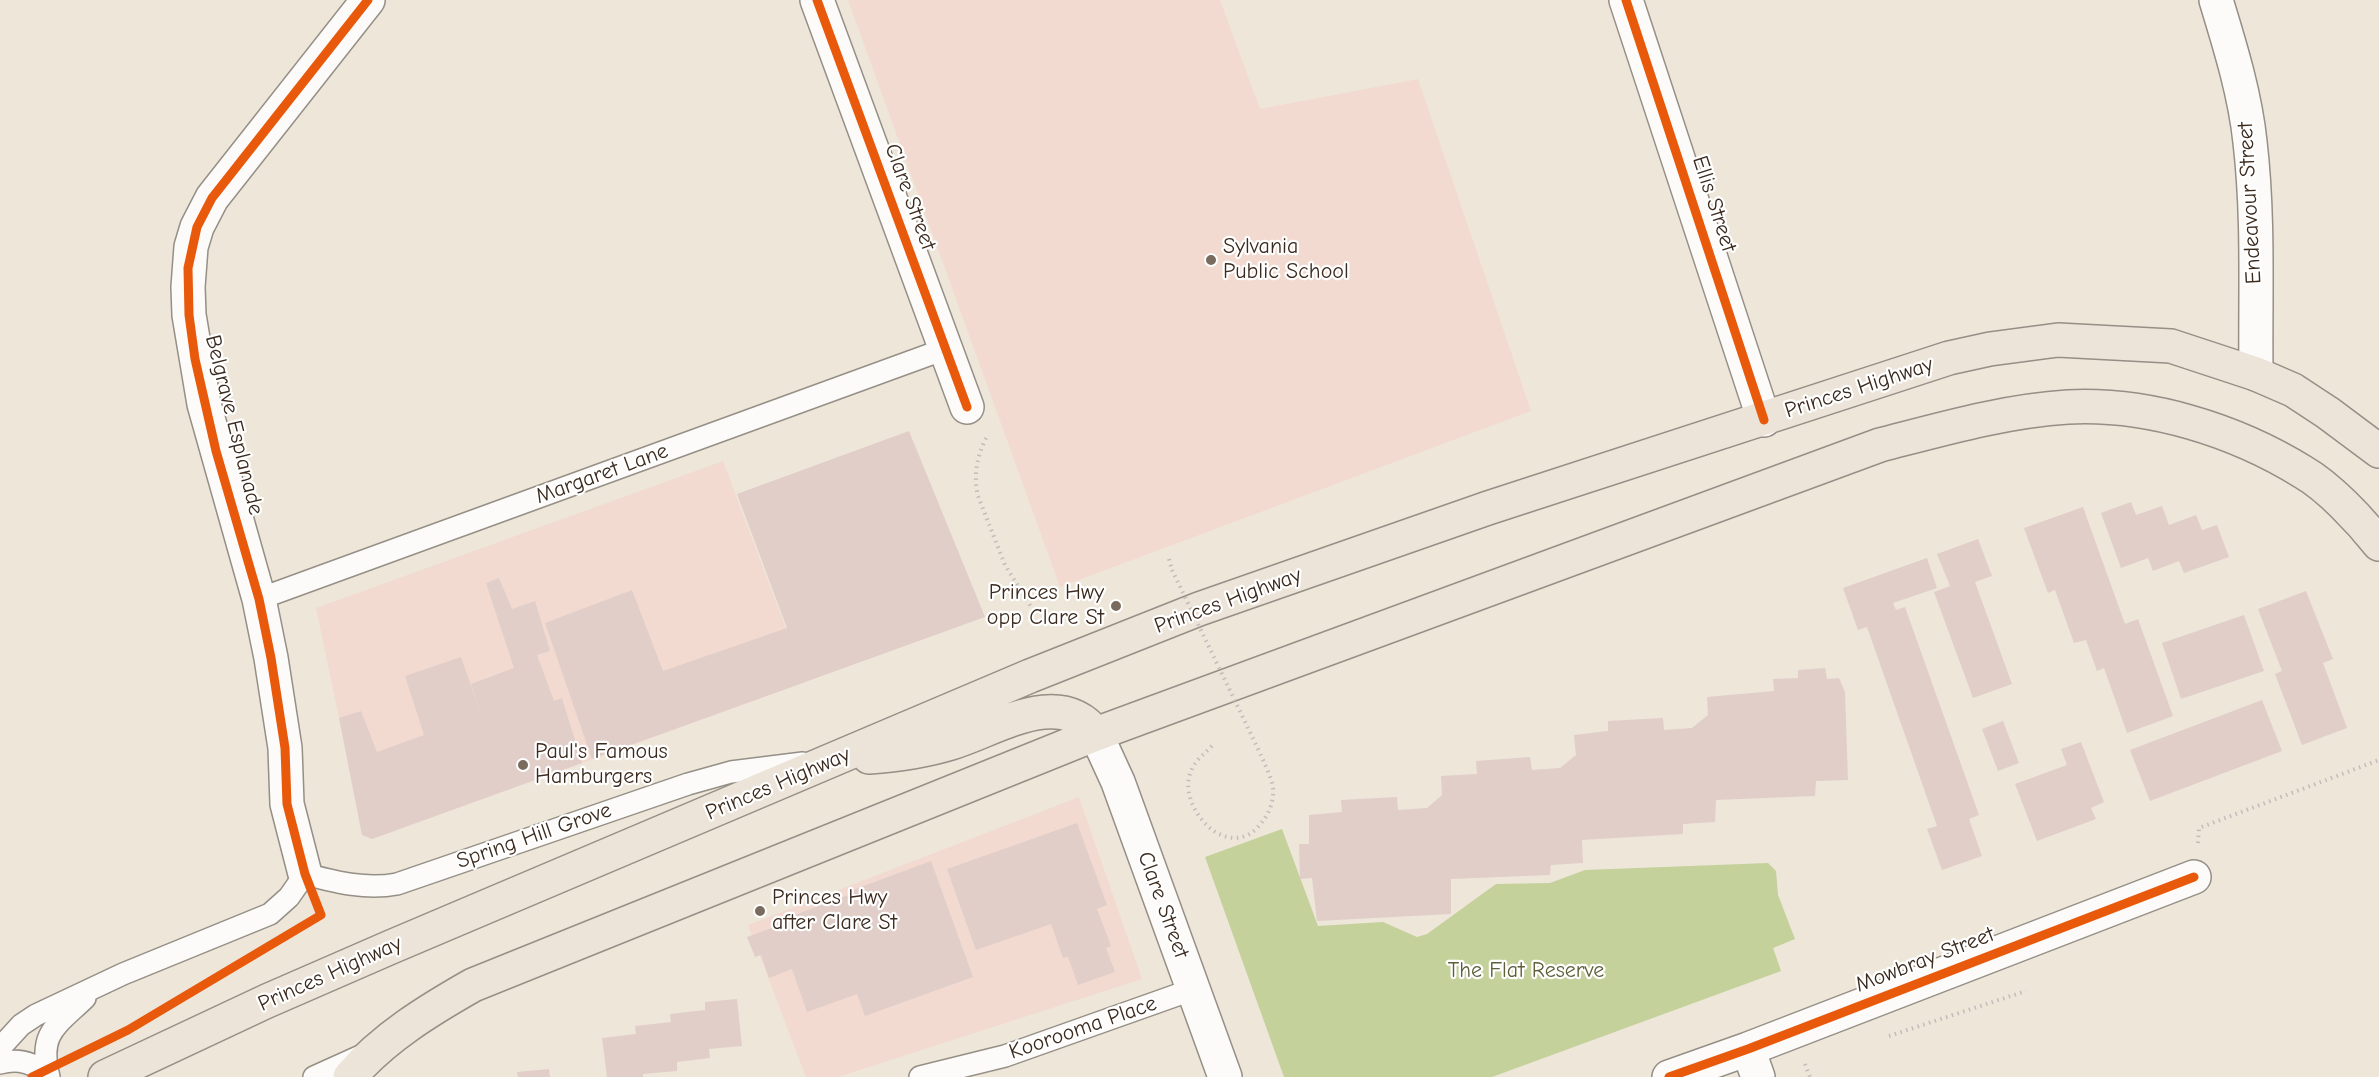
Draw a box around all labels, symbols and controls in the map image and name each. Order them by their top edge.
street label: Endeavour Street [2233,121,2267,285]
street label: Clare Street [879,140,941,254]
street label: Ellis Street [1686,153,1742,255]
place label: Sylvania Public School [1223,234,1349,286]
marker: Sylvania Public School [1204,253,1218,267]
street label: Belgrave Esplanade [199,332,269,518]
street label: Princes Highway [1781,352,1937,424]
street label: Margaret Lane [532,438,672,510]
street label: Princes Highway [1151,562,1305,640]
place label: Princes Hwy opp Clare St [987,580,1104,632]
marker: Princes Hwy opp Clare St [1109,599,1123,613]
place label: Paul's Famous Hamburgers [535,739,668,790]
street label: Princes Highway [702,742,854,826]
marker: Paul's Famous Hamburgers [516,758,530,772]
street label: Spring Hill Grove [453,797,615,875]
street label: Clare Street [1132,848,1194,962]
place label: Princes Hwy after Clare St [772,885,897,936]
marker: Princes Hwy after Clare St [753,904,767,918]
street label: Mowbray Street [1852,921,1998,999]
street label: Princes Highway [254,930,406,1018]
park label: The Flat Reserve [1448,958,1604,984]
street label: Koorooma Place [1006,990,1160,1066]

